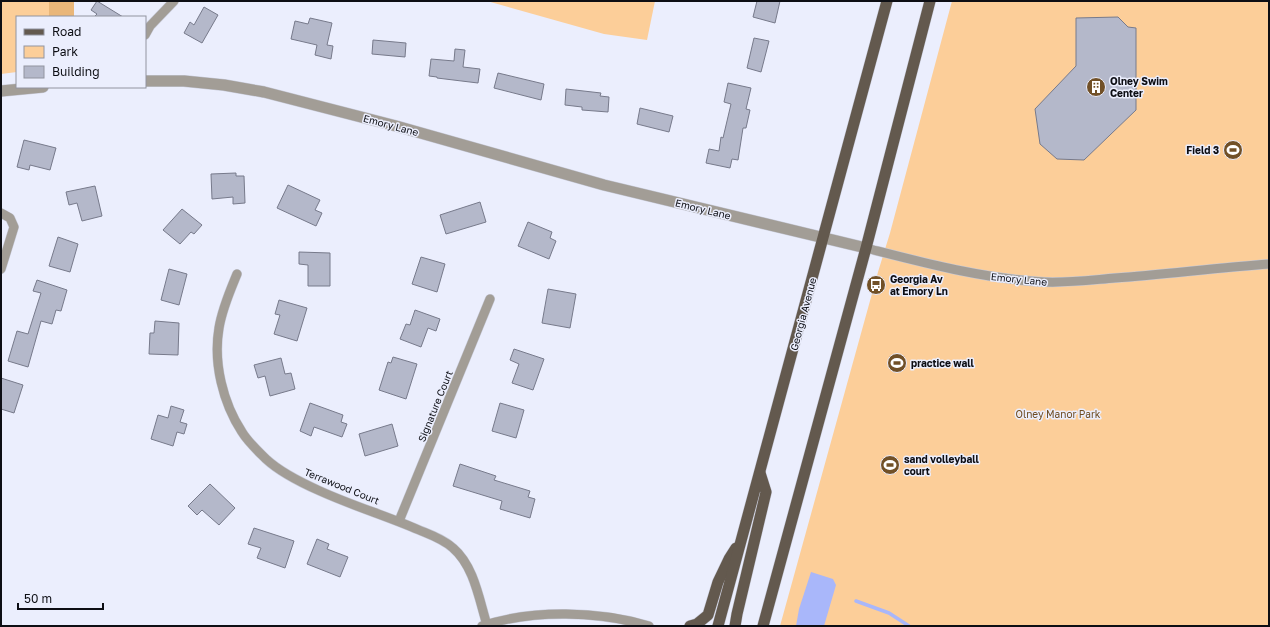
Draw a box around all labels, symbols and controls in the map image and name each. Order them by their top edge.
legend [16,16,146,88]
text: Road [52,24,81,39]
text: Park [52,44,78,59]
text: Building [52,64,100,79]
place label: Olney Swim Center [1110,75,1168,99]
building icon: Olney Swim Center [1085,76,1107,98]
street label: Emory Lane [362,112,420,138]
sports icon: Field 3 [1222,139,1244,161]
place label: Field 3 [1186,144,1219,156]
street label: Emory Lane [674,196,732,222]
street label: Emory Lane [990,270,1048,288]
place label: Georgia Av at Emory Ln [890,273,948,297]
bus stop icon: Georgia Av at Emory Ln [865,274,887,296]
street label: Georgia Avenue [788,276,819,352]
sports icon: practice wall [886,352,908,374]
place label: practice wall [911,357,975,369]
street label: Signature Court [415,369,455,443]
park label: Olney Manor Park [1016,408,1101,420]
place label: sand volleyball court [904,453,980,477]
sports icon: sand volleyball court [879,454,901,476]
street label: Terrawood Court [303,465,381,507]
scale bar [18,585,103,611]
text: 50 m [24,591,52,606]

